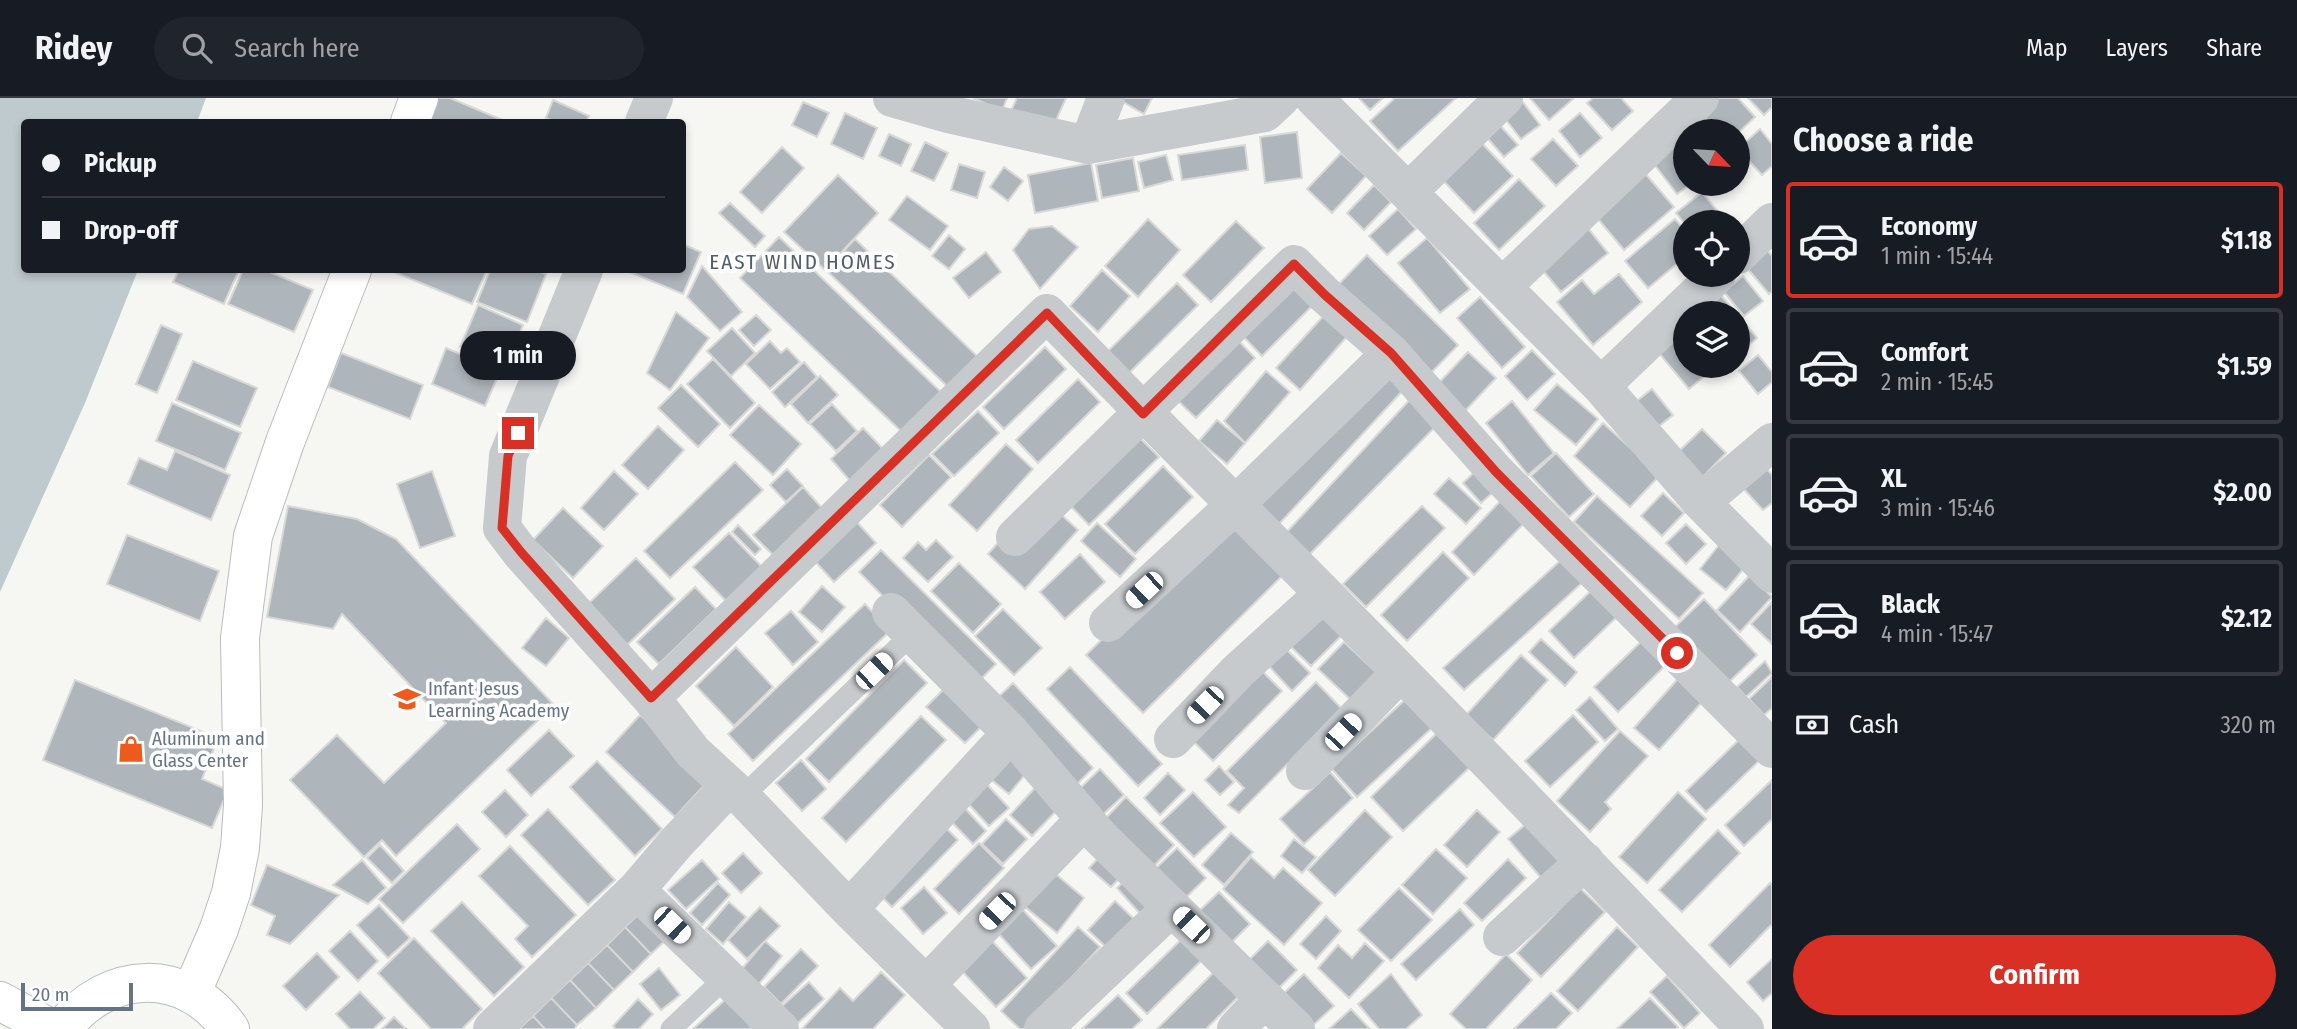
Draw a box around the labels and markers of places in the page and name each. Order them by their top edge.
place label: Infant Jesus Learning Academy [428,677,570,722]
school or university icon: Infant Jesus Learning Academy [392,684,422,714]
place label: Aluminum and Glass Center [152,727,265,772]
shop icon: Aluminum and Glass Center [116,734,146,764]

